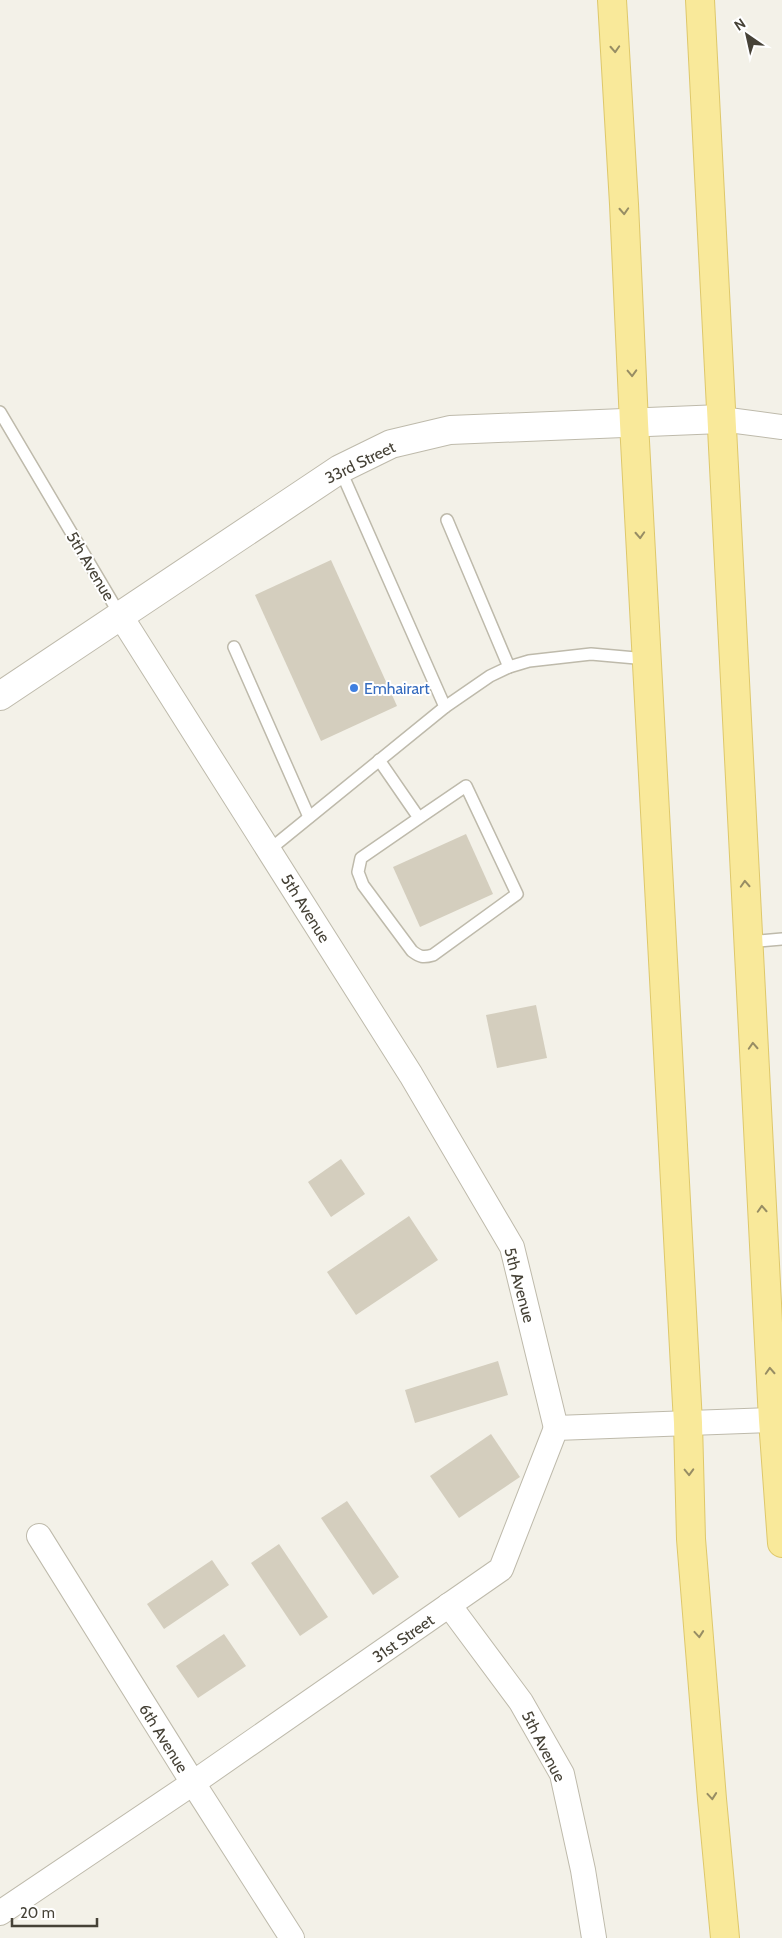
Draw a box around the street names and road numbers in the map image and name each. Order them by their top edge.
street label: 33rd Street [322,437,399,488]
street label: 5th Avenue [63,528,119,604]
street label: 5th Avenue [277,871,334,946]
street label: 5th Avenue [500,1245,539,1325]
street label: 31st Street [369,1610,438,1666]
street label: 6th Avenue [135,1700,192,1776]
street label: 5th Avenue [518,1708,570,1785]

